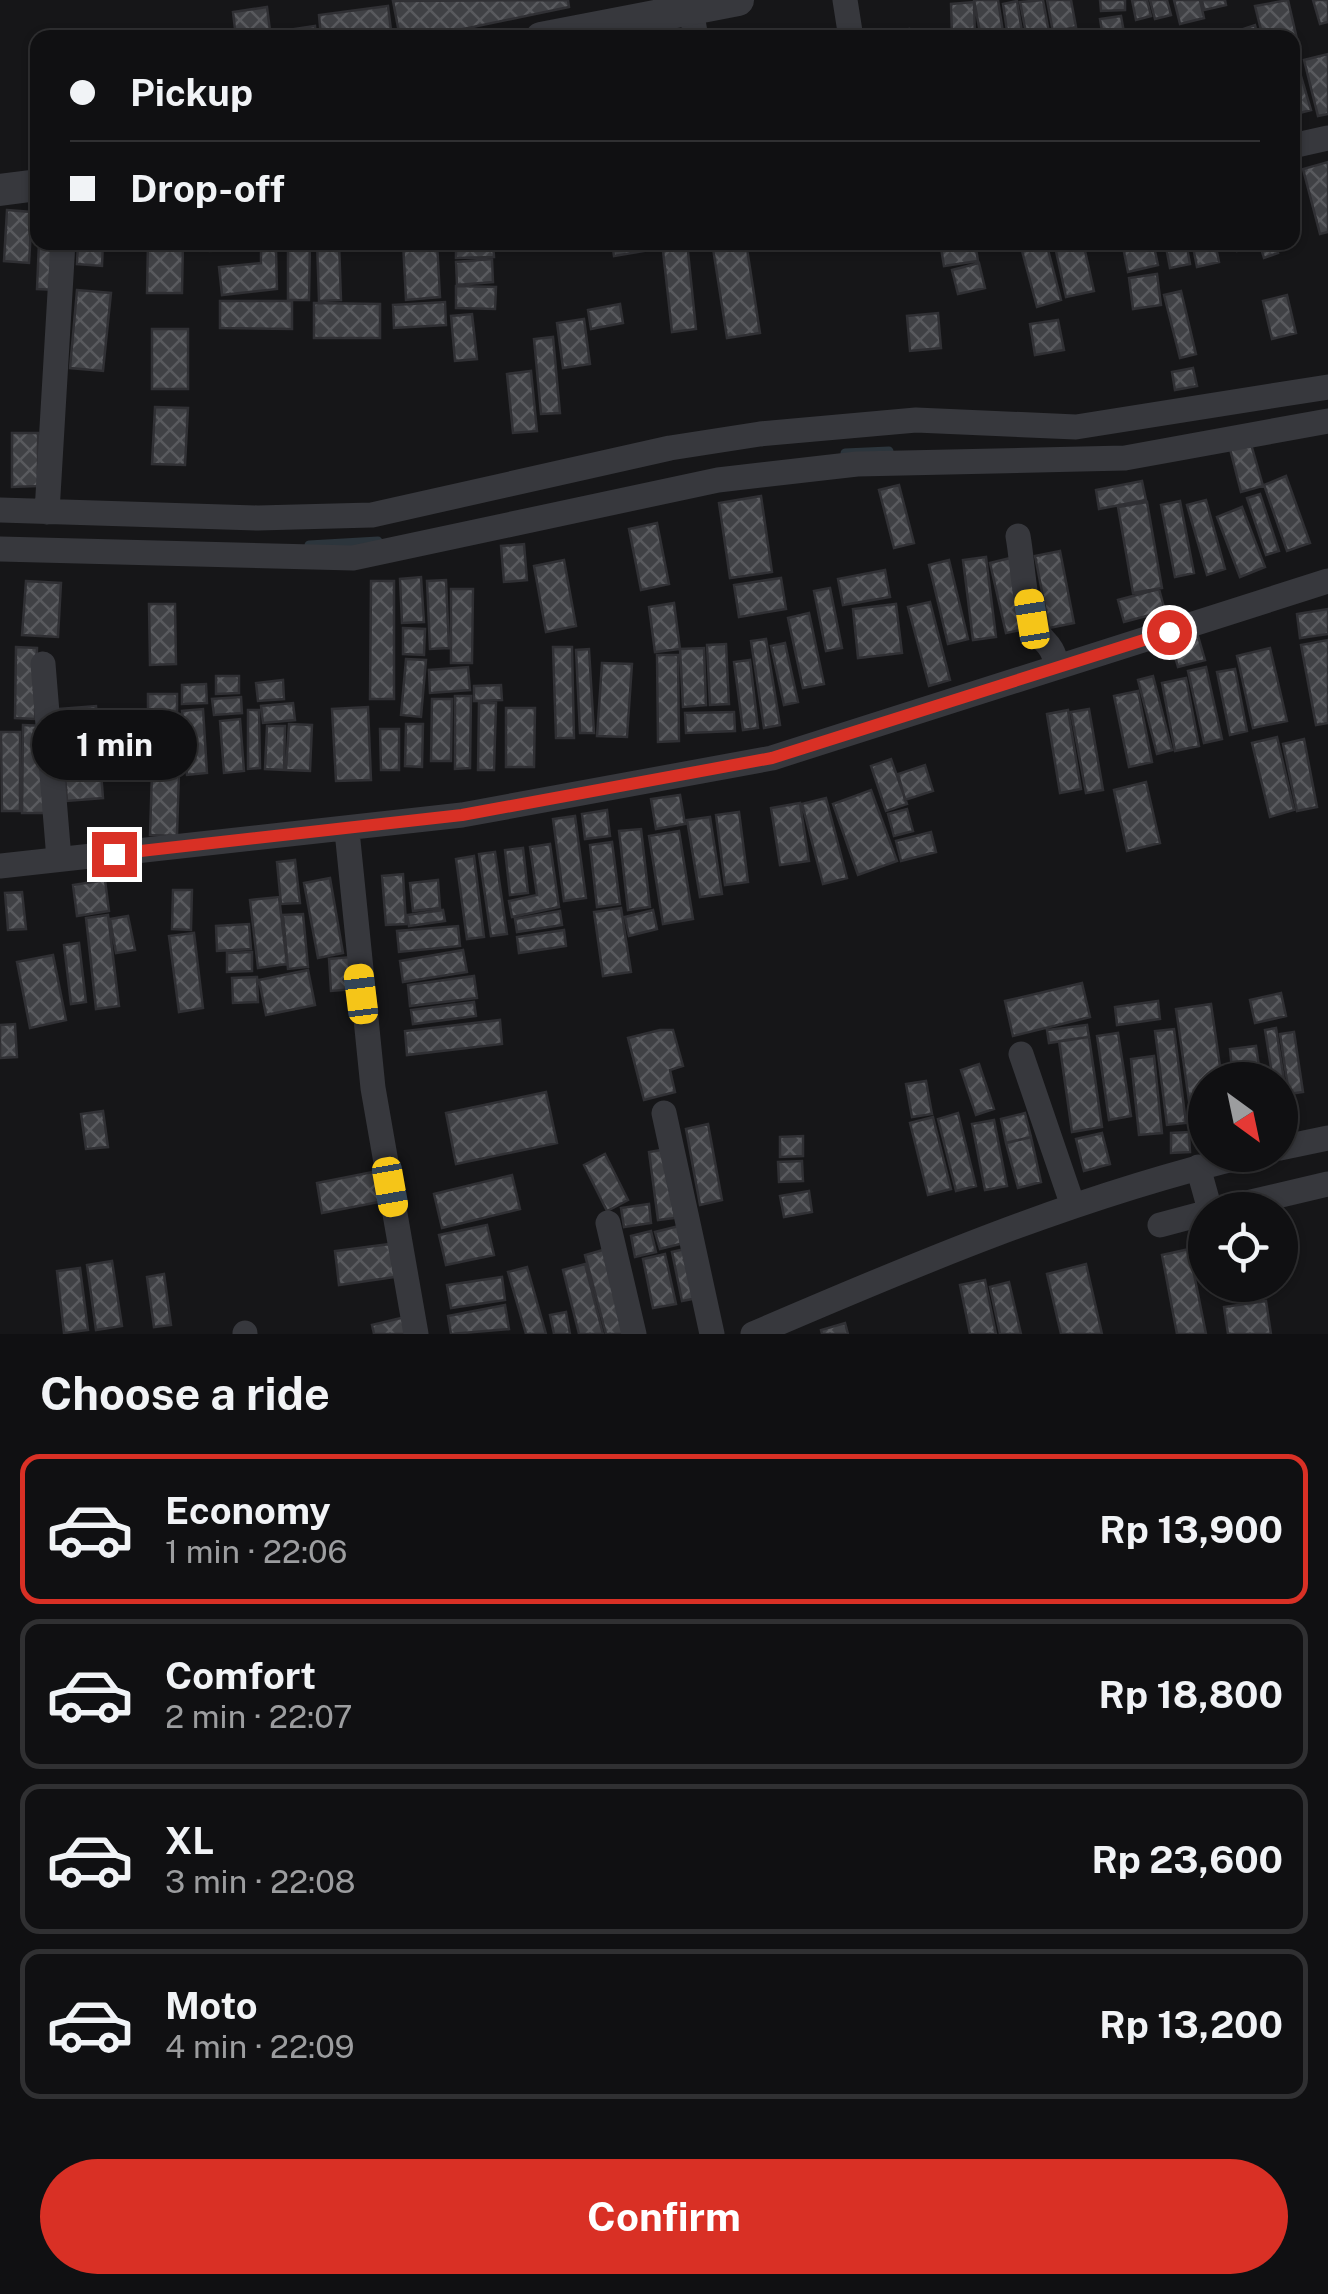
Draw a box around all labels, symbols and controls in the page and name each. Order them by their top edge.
text: Pickup [130,70,253,115]
text: Drop-off [130,166,285,211]
car [1012,587,1052,651]
route start [1147,610,1192,655]
callout: 1 min [32,709,196,779]
text: 1 min [76,726,153,763]
route end [92,832,137,877]
car [342,962,380,1026]
north arrow [1188,1062,1298,1172]
map controls [1188,1062,1298,1302]
car [370,1155,410,1219]
button: locate [1188,1192,1298,1302]
text: Choose a ride [40,1367,330,1420]
icon: car [45,1484,135,1574]
text: Economy [165,1488,331,1533]
text: Rp 13,900 [1099,1507,1283,1552]
text: 1 min · 22:06 [165,1533,347,1570]
icon: car [45,1649,135,1739]
text: Comfort [165,1653,316,1698]
text: Rp 18,800 [1099,1672,1283,1717]
text: 2 min · 22:07 [165,1698,352,1735]
icon: car [45,1814,135,1904]
text: XL [165,1818,214,1863]
text: Rp 23,600 [1091,1837,1283,1882]
text: 3 min · 22:08 [165,1863,355,1900]
icon: car [45,1979,135,2069]
text: Moto [165,1983,258,2028]
text: Rp 13,200 [1099,2002,1283,2047]
text: 4 min · 22:09 [165,2028,355,2065]
button: Confirm [40,2159,1288,2274]

